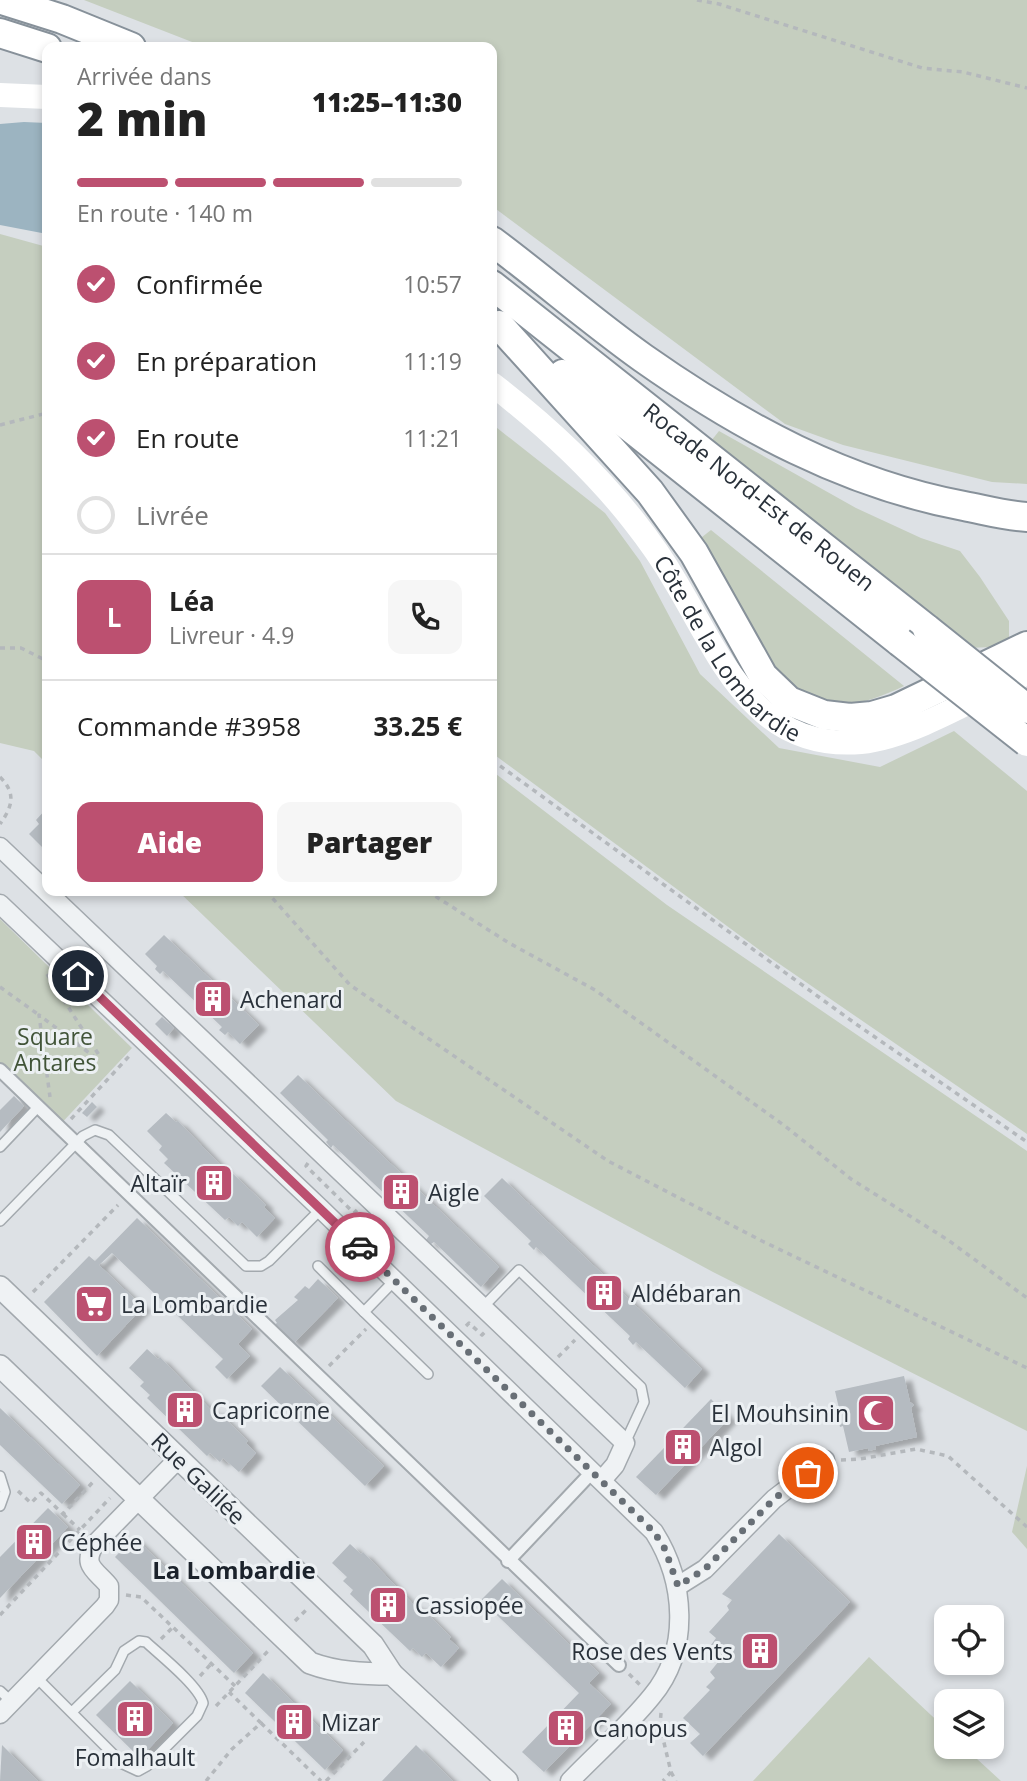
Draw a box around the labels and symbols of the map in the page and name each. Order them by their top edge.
street label: Rocade Nord-Est de Rouen [637,395,882,598]
street label: Côte de la Lombardie [647,548,806,749]
pin [48,946,108,1006]
building icon: Achenard [192,978,234,1020]
place label: Achenard [240,983,343,1015]
park label: Square Antares [14,1020,96,1078]
building icon: Altaïr [193,1162,235,1204]
place label: Altaïr [130,1167,188,1199]
building icon: Aigle [380,1171,422,1213]
place label: Aigle [428,1176,480,1208]
courier [325,1212,395,1282]
building icon: Aldébaran [583,1272,625,1314]
place label: Aldébaran [631,1277,741,1309]
supermarket icon: La Lombardie [73,1283,115,1325]
place label: La Lombardie [121,1288,268,1320]
building icon: Capricorne [164,1389,206,1431]
mosque icon: El Mouhsinin [855,1392,897,1434]
place label: Capricorne [212,1394,330,1426]
place label: El Mouhsinin [711,1397,849,1429]
street label: Rue Galilée [145,1425,253,1531]
building icon: Algol [662,1426,704,1468]
place label: Algol [710,1431,762,1463]
pin [778,1443,838,1503]
building icon: Céphée [13,1521,55,1563]
place label: Céphée [61,1526,142,1558]
district label: La Lombardie [152,1553,316,1586]
building icon: Cassiopée [367,1584,409,1626]
place label: Cassiopée [415,1589,524,1621]
building icon: Rose des Vents [739,1630,781,1672]
place label: Rose des Vents [571,1635,733,1667]
building icon: Fomalhault [114,1698,156,1740]
building icon: Mizar [273,1701,315,1743]
place label: Mizar [321,1706,381,1738]
building icon: Canopus [545,1707,587,1749]
place label: Canopus [593,1712,687,1744]
place label: Fomalhault [75,1741,195,1773]

